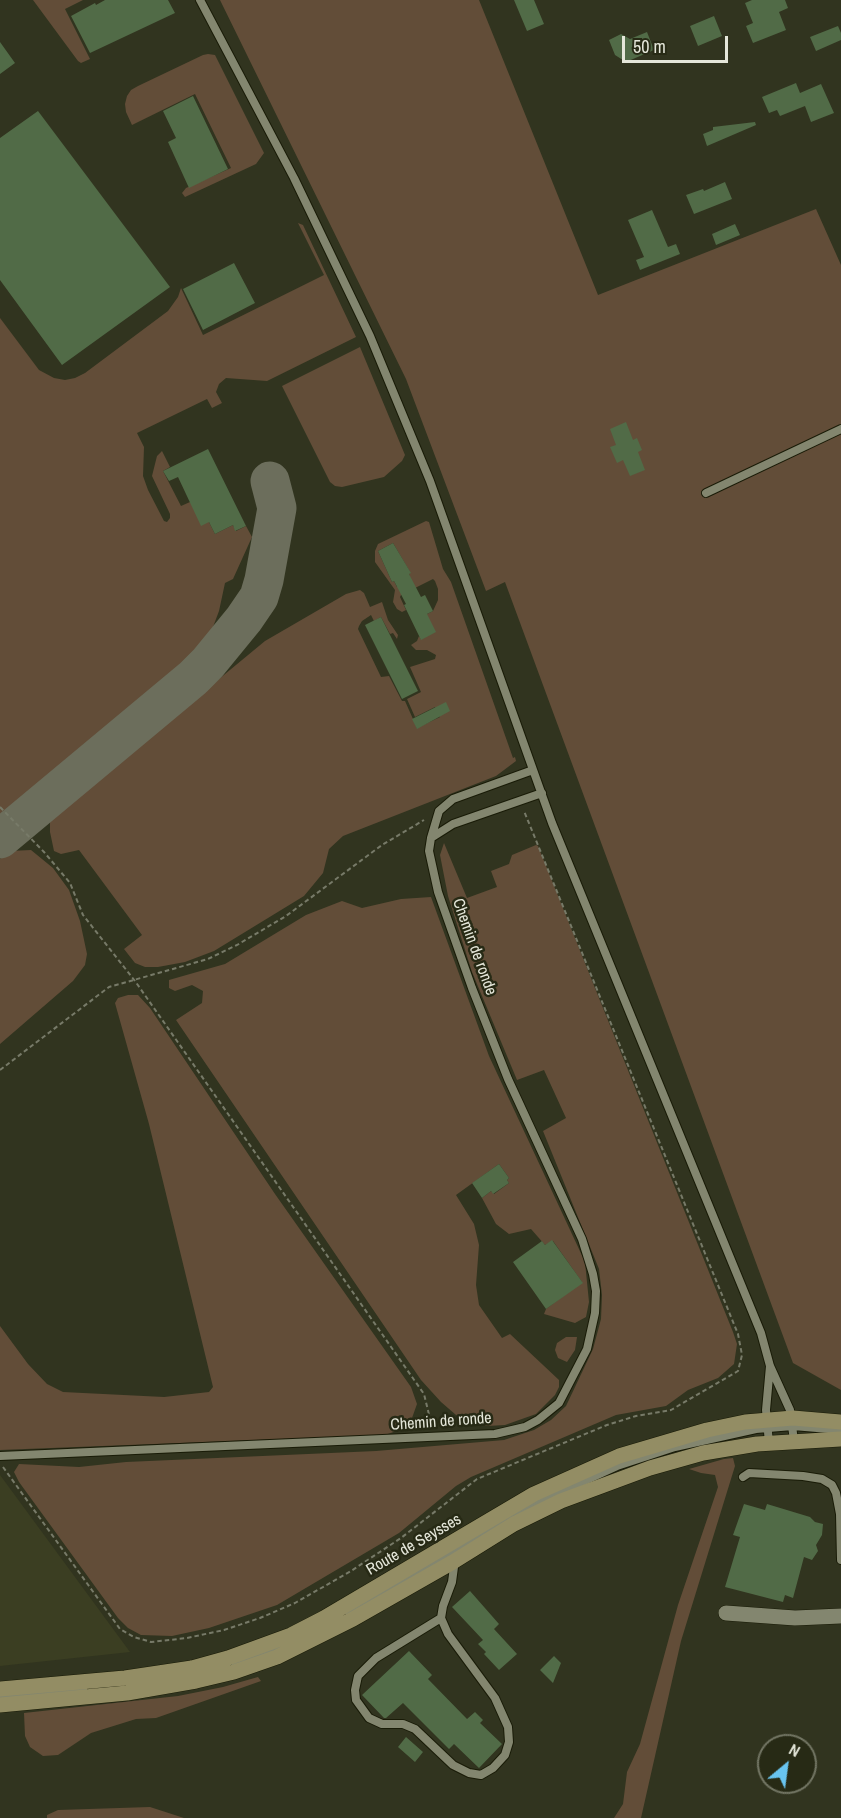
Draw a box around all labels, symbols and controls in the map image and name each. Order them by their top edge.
scale bar [625,24,732,62]
text: 50 m [633,34,666,59]
street label: Chemin de ronde [448,896,500,998]
street label: Chemin de ronde [390,1409,492,1435]
street label: Route de Seysses [363,1510,465,1580]
north arrow [757,1734,817,1794]
text: N [785,1738,804,1762]

